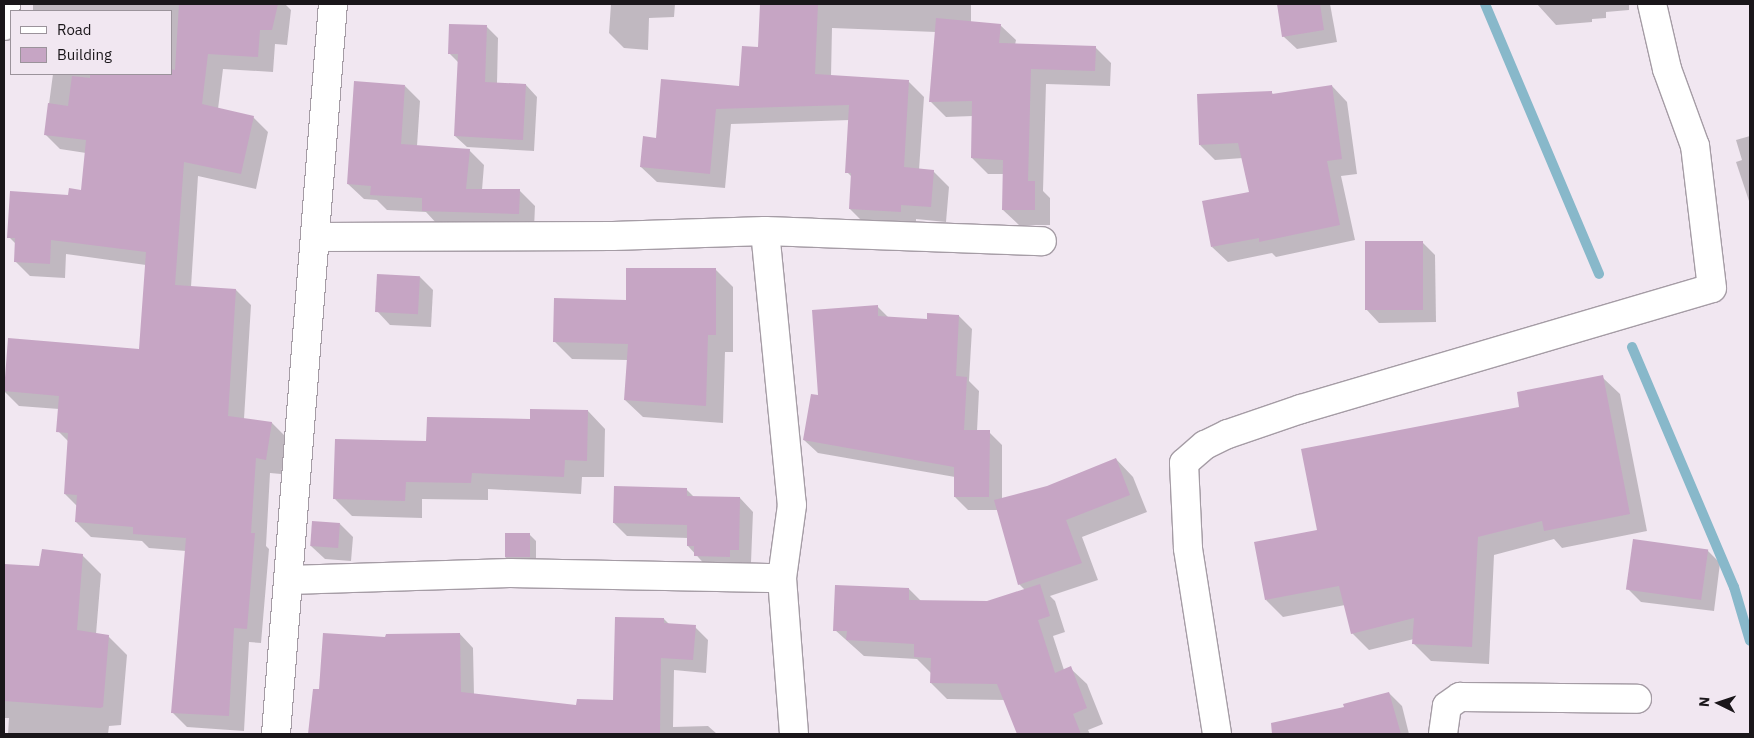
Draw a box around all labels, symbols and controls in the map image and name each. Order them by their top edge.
legend [10,10,172,75]
text: Road [57,20,92,39]
text: Building [57,45,112,64]
north arrow [1694,678,1744,728]
text: N [1695,696,1713,708]

